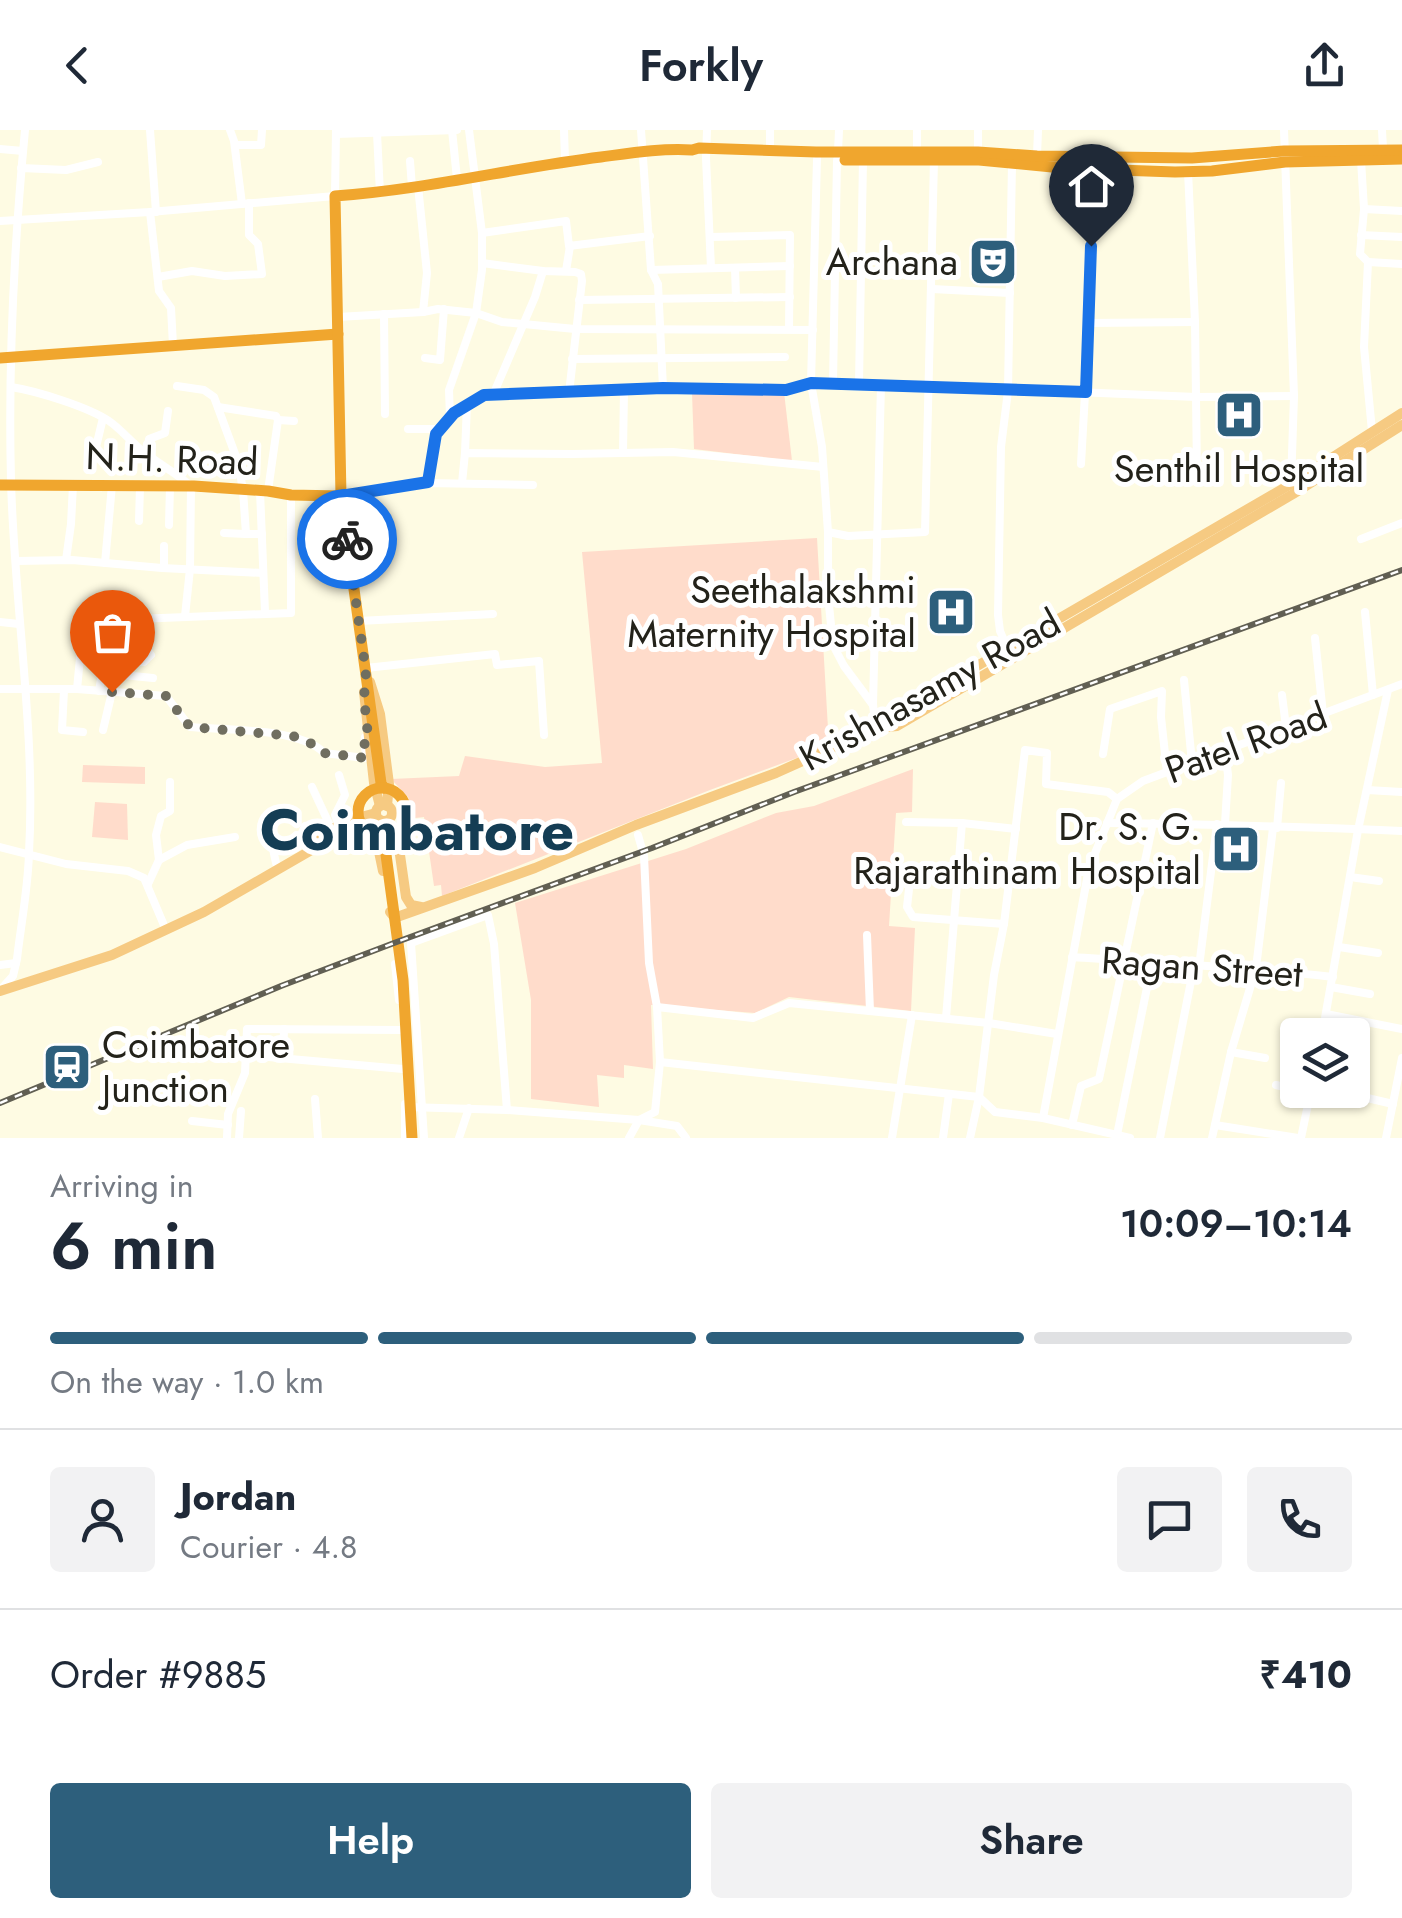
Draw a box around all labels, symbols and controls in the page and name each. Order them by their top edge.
text: Forkly [639,33,763,98]
icon: back [50,38,105,93]
icon: share [1297,38,1352,93]
pin [1049,144,1134,247]
icon: home [1064,159,1119,214]
place label: Archana [826,234,958,289]
theatre icon: Archana [967,236,1019,288]
hospital icon: Senthil Hospital [1213,389,1265,441]
street label: N.H. Road [85,428,259,489]
place label: Senthil Hospital [1114,441,1364,496]
courier [297,489,397,589]
icon: bike [320,512,375,567]
place label: Seethalakshmi Maternity Hospital [627,562,916,661]
hospital icon: Seethalakshmi Maternity Hospital [925,586,977,638]
pin [70,590,155,693]
street label: Krishnasamy Road [789,595,1070,784]
icon: bag [85,605,140,660]
street label: Patel Road [1157,688,1335,797]
district label: Coimbatore [260,788,574,872]
place label: Dr. S. G. Rajarathinam Hospital [853,799,1201,898]
hospital icon: Dr. S. G. Rajarathinam Hospital [1210,823,1262,875]
street label: Ragan Street [1100,932,1304,1001]
place label: Coimbatore Junction [97,1017,290,1116]
map controls [1280,1018,1370,1108]
button: layers [1280,1018,1370,1108]
station icon: Coimbatore Junction [41,1041,93,1093]
text: Arriving in [50,1163,194,1209]
text: 10:09–10:14 [1120,1196,1352,1251]
text: 6 min [50,1199,218,1293]
text: On the way · 1.0 km [50,1359,324,1405]
button: person [50,1467,155,1572]
button: chat [1117,1467,1222,1572]
button: phone [1247,1467,1352,1572]
text: Jordan [180,1469,296,1524]
text: Courier · 4.8 [180,1524,357,1570]
text: Order #9885 [50,1647,267,1702]
text: ₹410 [1259,1647,1352,1702]
button: Help [50,1783,691,1898]
button: Share [711,1783,1352,1898]

